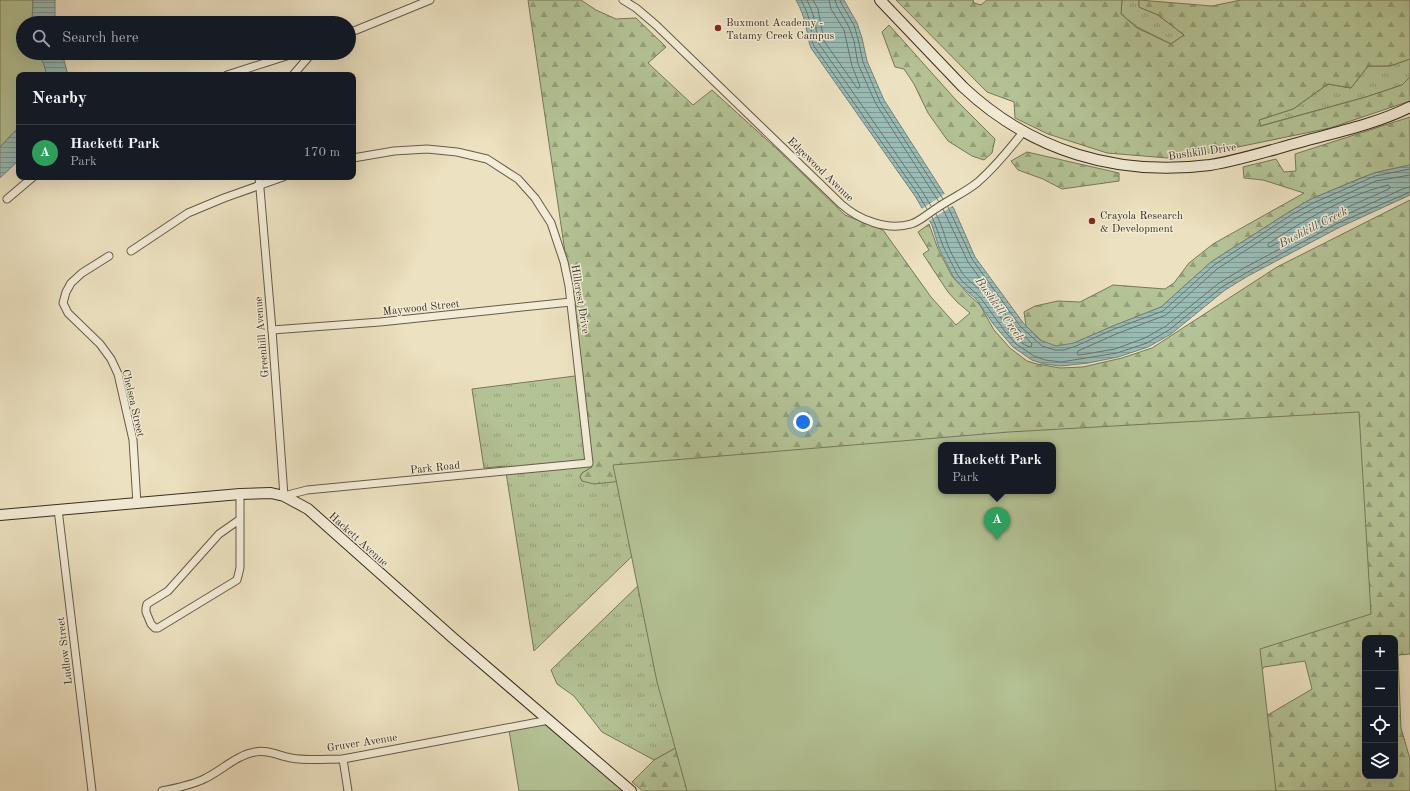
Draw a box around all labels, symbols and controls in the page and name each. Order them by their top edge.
search box [16,16,356,60]
place label: Buxmont Academy - Tatamy Creek Campus [726,18,835,42]
marker: Buxmont Academy - Tatamy Creek Campus [713,23,723,33]
icon: search [30,27,52,49]
text: Search here [62,31,139,46]
text: Nearby [32,90,87,107]
street label: Edgewood Avenue [785,136,855,204]
text: Hackett Park [70,137,160,152]
street label: Bushkill Drive [1168,142,1237,163]
text: A [40,146,50,159]
text: 170 m [303,146,340,159]
text: Park [70,155,97,168]
water label: Bushkill Creek [1276,205,1350,251]
place label: Crayola Research & Development [1100,211,1183,235]
marker: Crayola Research & Development [1087,216,1097,226]
street label: Hillcrest Drive [569,264,590,335]
water label: Bushkill Creek [972,274,1026,344]
street label: Greenhill Avenue [253,296,272,378]
street label: Maywood Street [382,299,460,318]
street label: Chelsea Street [119,369,146,438]
your location [793,412,813,432]
popup [938,442,1056,494]
text: Hackett Park [952,453,1042,468]
street label: Park Road [410,460,461,477]
text: Park [952,471,979,484]
pin: A [984,507,1010,540]
street label: Hackett Avenue [326,511,390,569]
street label: Ludlow Street [56,616,75,685]
map controls [1362,635,1398,779]
button: + [1362,635,1398,671]
button: − [1362,671,1398,707]
button: locate [1362,707,1398,743]
street label: Gruver Avenue [326,732,398,754]
button: layers [1362,743,1398,779]

